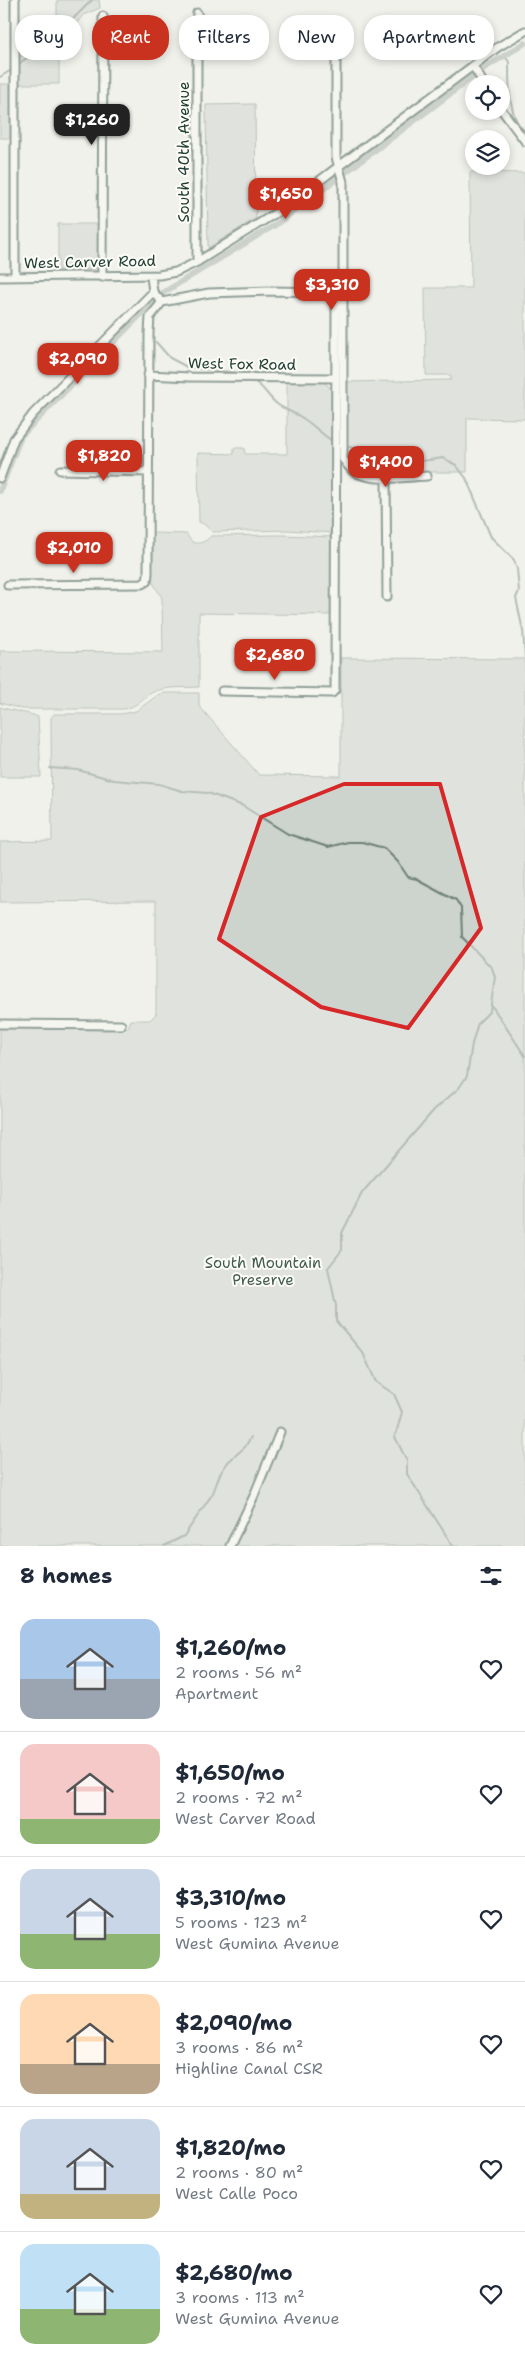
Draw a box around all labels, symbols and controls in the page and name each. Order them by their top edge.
chip: Buy [15,15,82,60]
chip: Rent [92,15,169,60]
chip: Filters [179,15,269,60]
chip: New [279,15,354,60]
chip: Apartment [364,15,494,60]
map controls [465,75,510,175]
button: locate [465,75,510,120]
street label: South 40th Avenue [174,81,194,223]
pin: $1,260 [51,104,133,146]
text: $1,260 [65,109,119,130]
button: layers [465,130,510,175]
pin: $1,650 [245,178,327,220]
text: $1,650 [259,183,313,204]
street label: West Carver Road [24,251,157,273]
pin: $3,310 [291,268,373,311]
text: $3,310 [305,274,359,295]
pin: $2,090 [37,342,119,385]
text: $2,090 [48,348,108,369]
street label: West Fox Road [188,353,297,375]
pin: $1,820 [63,440,145,482]
text: $1,820 [77,445,131,466]
pin: $1,400 [345,446,427,488]
text: $1,400 [359,451,413,472]
pin: $2,010 [33,532,115,574]
text: $2,010 [47,537,101,558]
pin: $2,680 [234,638,316,681]
text: $2,680 [245,644,305,665]
park label: South Mountain Preserve [205,1253,321,1290]
text: 8 homes [20,1562,112,1590]
icon: filters [477,1562,505,1590]
text: $1,260/mo [175,1634,286,1662]
icon: home [60,1639,120,1699]
icon: heart [477,1655,505,1683]
text: 2 rooms · 56 m² [175,1662,302,1683]
text: Apartment [175,1683,258,1704]
text: $1,650/mo [175,1759,285,1787]
icon: home [60,1764,120,1824]
icon: heart [477,1780,505,1808]
text: 2 rooms · 72 m² [175,1787,303,1808]
text: West Carver Road [175,1808,316,1829]
text: $3,310/mo [175,1884,286,1912]
icon: home [60,1889,120,1949]
icon: heart [477,1905,505,1933]
text: 5 rooms · 123 m² [175,1912,307,1933]
text: West Gumina Avenue [175,1933,340,1954]
text: $2,090/mo [175,2009,292,2037]
icon: home [60,2014,120,2074]
icon: heart [477,2030,505,2058]
text: 3 rooms · 86 m² [175,2037,303,2058]
text: Highline Canal CSR [175,2058,323,2079]
text: $1,820/mo [175,2134,286,2162]
icon: home [60,2139,120,2199]
icon: heart [477,2155,505,2183]
text: 2 rooms · 80 m² [175,2162,303,2183]
text: West Calle Poco [175,2183,298,2204]
text: $2,680/mo [175,2259,293,2287]
icon: home [60,2264,120,2324]
icon: heart [477,2280,505,2308]
text: 3 rooms · 113 m² [175,2287,305,2308]
text: West Gumina Avenue [175,2308,340,2329]

